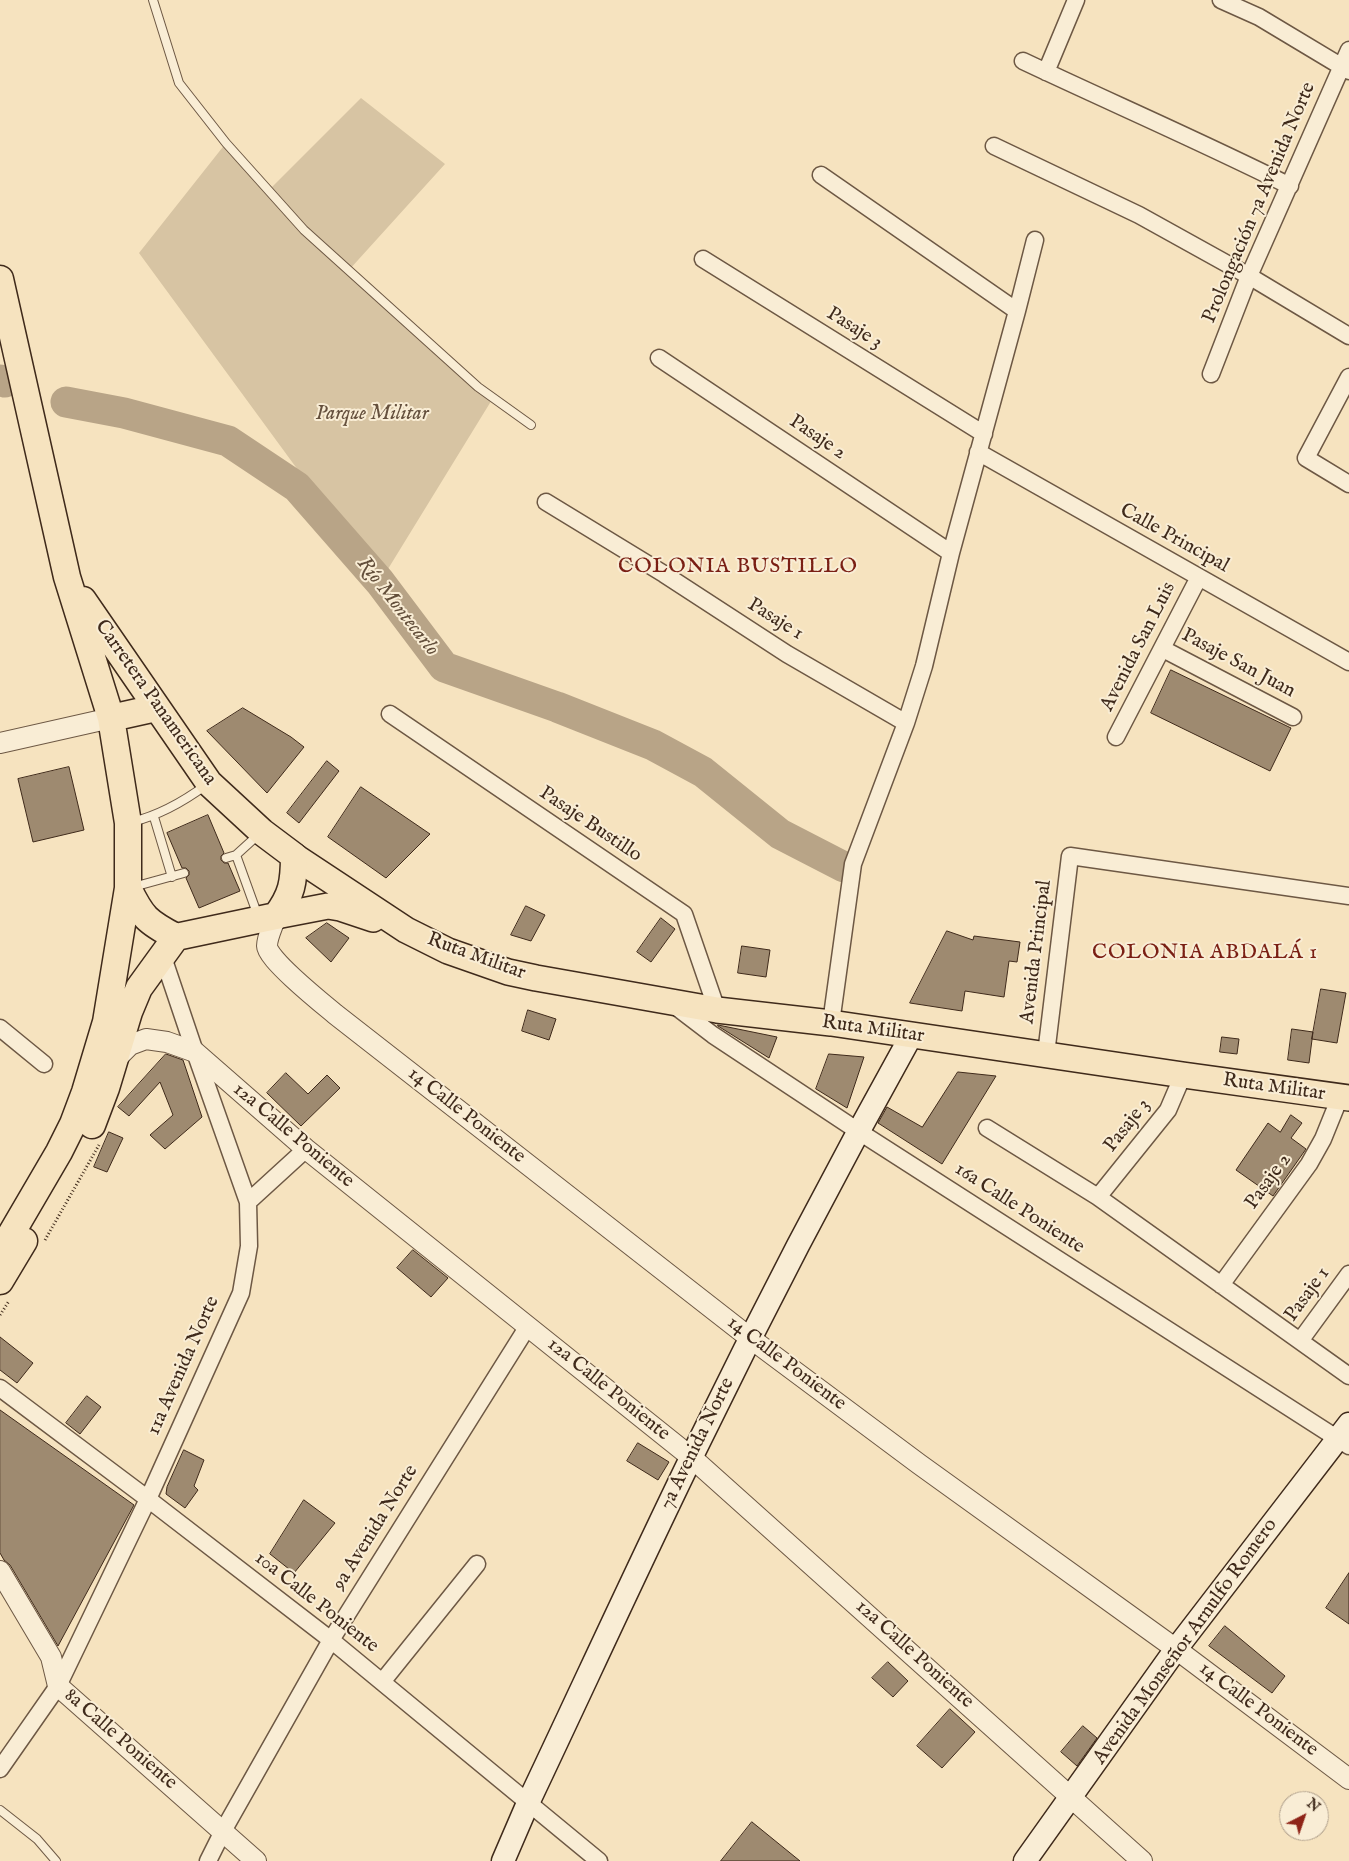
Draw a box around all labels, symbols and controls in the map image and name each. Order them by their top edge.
street label: Prolongación 7a Avenida Norte [1198,79,1322,327]
street label: Pasaje 3 [822,303,886,355]
park label: Parque Militar [316,403,428,427]
street label: Pasaje 2 [784,410,850,466]
street label: Calle Principal [1115,499,1233,579]
water label: Río Montecarlo [350,552,444,662]
district label: COLONIA BUSTILLO [616,555,860,581]
street label: Avenida San Luis [1096,579,1182,715]
street label: Pasaje 1 [743,594,807,646]
street label: Carretera Panamericana [89,616,221,790]
street label: Pasaje San Juan [1177,624,1299,704]
street label: Pasaje Bustillo [534,782,646,868]
street label: Avenida Principal [1016,879,1058,1025]
street label: Ruta Militar [423,928,529,986]
district label: COLONIA ABDALÁ 1 [1090,941,1320,967]
street label: Ruta Militar [820,1011,926,1049]
street label: 14 Calle Poniente [402,1063,530,1169]
street label: Ruta Militar [1221,1069,1327,1107]
street label: 12a Calle Poniente [228,1078,358,1194]
street label: Pasaje 3 [1100,1094,1156,1158]
street label: Pasaje 2 [1241,1149,1297,1215]
street label: 16a Calle Poniente [950,1158,1088,1260]
street label: Pasaje 1 [1280,1263,1336,1327]
street label: 11a Avenida Norte [143,1293,225,1439]
street label: 14 Calle Poniente [722,1312,850,1416]
street label: 12a Calle Poniente [542,1333,674,1447]
street label: 7a Avenida Norte [656,1374,740,1514]
street label: 9a Avenida Norte [328,1461,424,1595]
street label: Avenida Monseñor Arnulfo Romero [1089,1514,1283,1770]
street label: 10a Calle Poniente [249,1547,383,1659]
street label: 12a Calle Poniente [850,1596,978,1714]
street label: 14 Calle Poniente [1194,1658,1322,1762]
street label: 8a Calle Poniente [59,1684,181,1796]
north arrow [1279,1791,1329,1841]
text: N [1303,1795,1324,1816]

